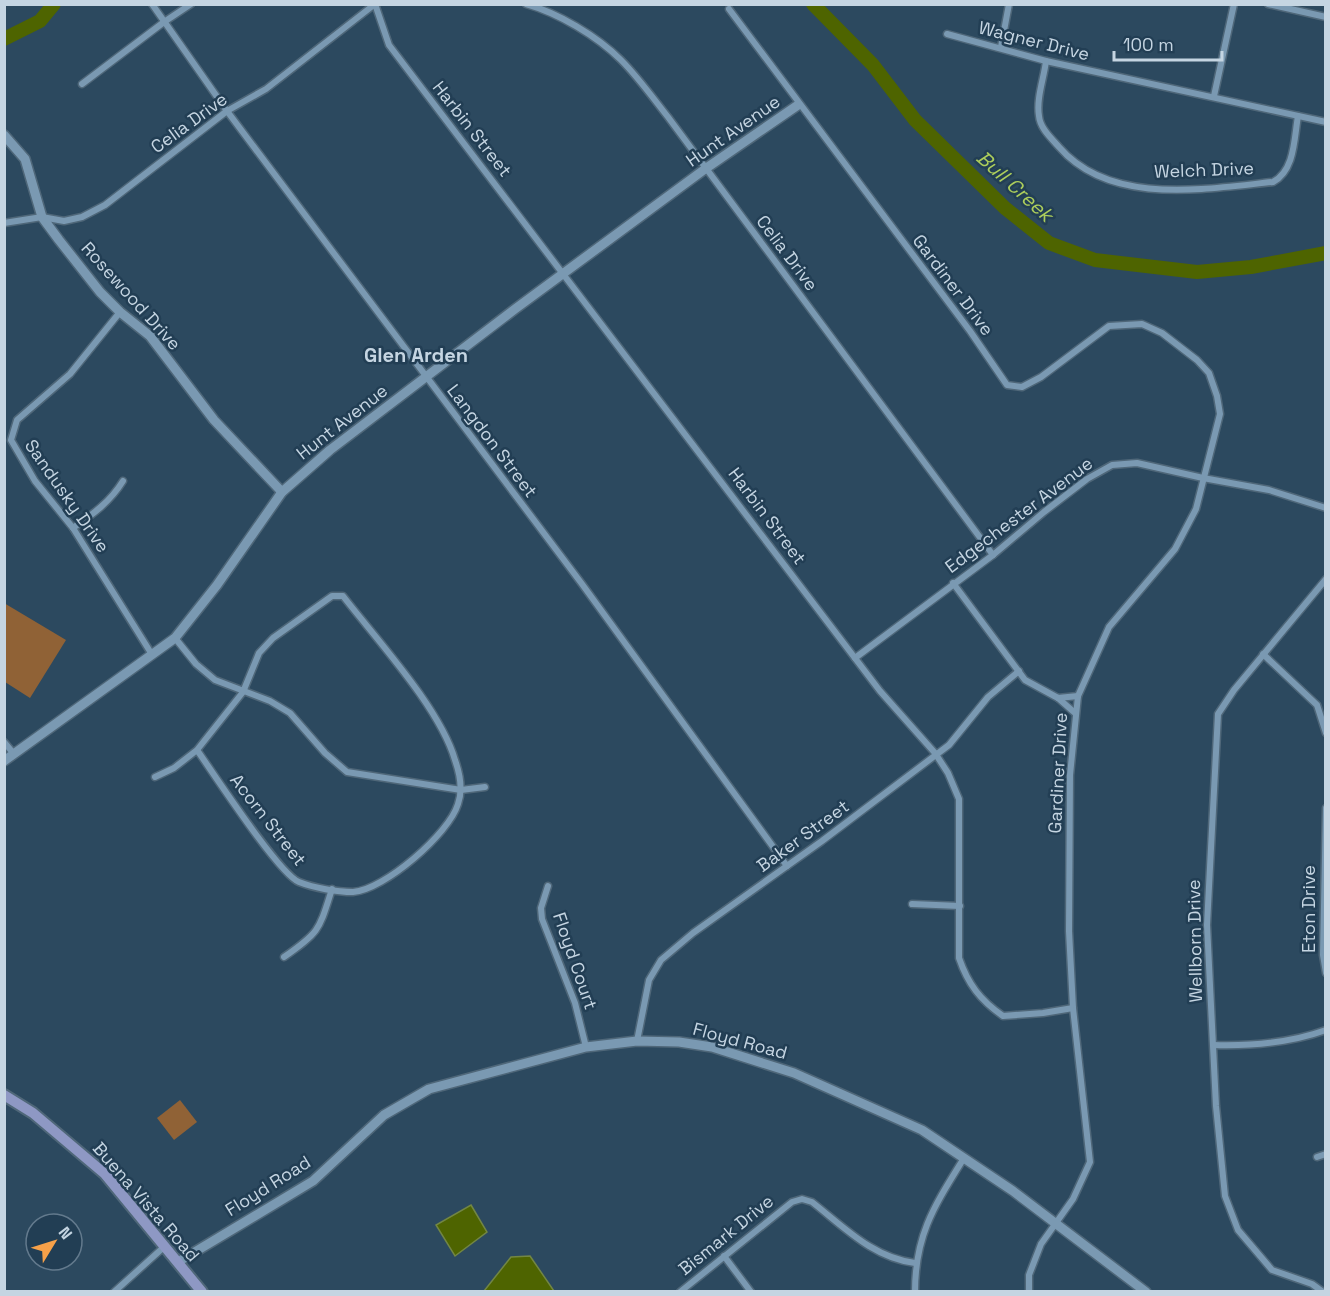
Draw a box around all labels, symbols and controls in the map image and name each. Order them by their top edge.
street label: Wagner Drive [976,16,1092,65]
scale bar [1114,24,1222,62]
text: 100 m [1123,33,1174,56]
street label: Harbin Street [428,76,517,181]
street label: Celia Drive [146,87,232,158]
street label: Hunt Avenue [681,90,784,172]
water label: Bull Creek [971,145,1061,229]
street label: Welch Drive [1154,156,1254,183]
street label: Celia Drive [751,210,823,295]
street label: Gardiner Drive [908,229,999,340]
street label: Rosewood Drive [77,237,186,355]
district label: Glen Arden [364,342,468,368]
street label: Hunt Avenue [291,379,392,464]
street label: Langdon Street [442,379,543,502]
street label: Sandusky Drive [20,435,115,557]
street label: Edgechester Avenue [940,452,1097,578]
street label: Harbin Street [723,463,811,569]
street label: Gardiner Drive [1043,712,1072,834]
street label: Acorn Street [225,769,312,870]
street label: Baker Street [752,794,853,877]
street label: Eton Drive [1297,865,1320,953]
street label: Wellborn Drive [1182,879,1207,1003]
street label: Floyd Court [548,909,603,1012]
street label: Floyd Road [690,1017,790,1064]
street label: Buena Vista Road [88,1137,205,1266]
street label: Floyd Road [221,1150,315,1221]
street label: Bismark Drive [673,1189,778,1280]
north arrow [24,1212,84,1272]
text: N [54,1222,77,1244]

